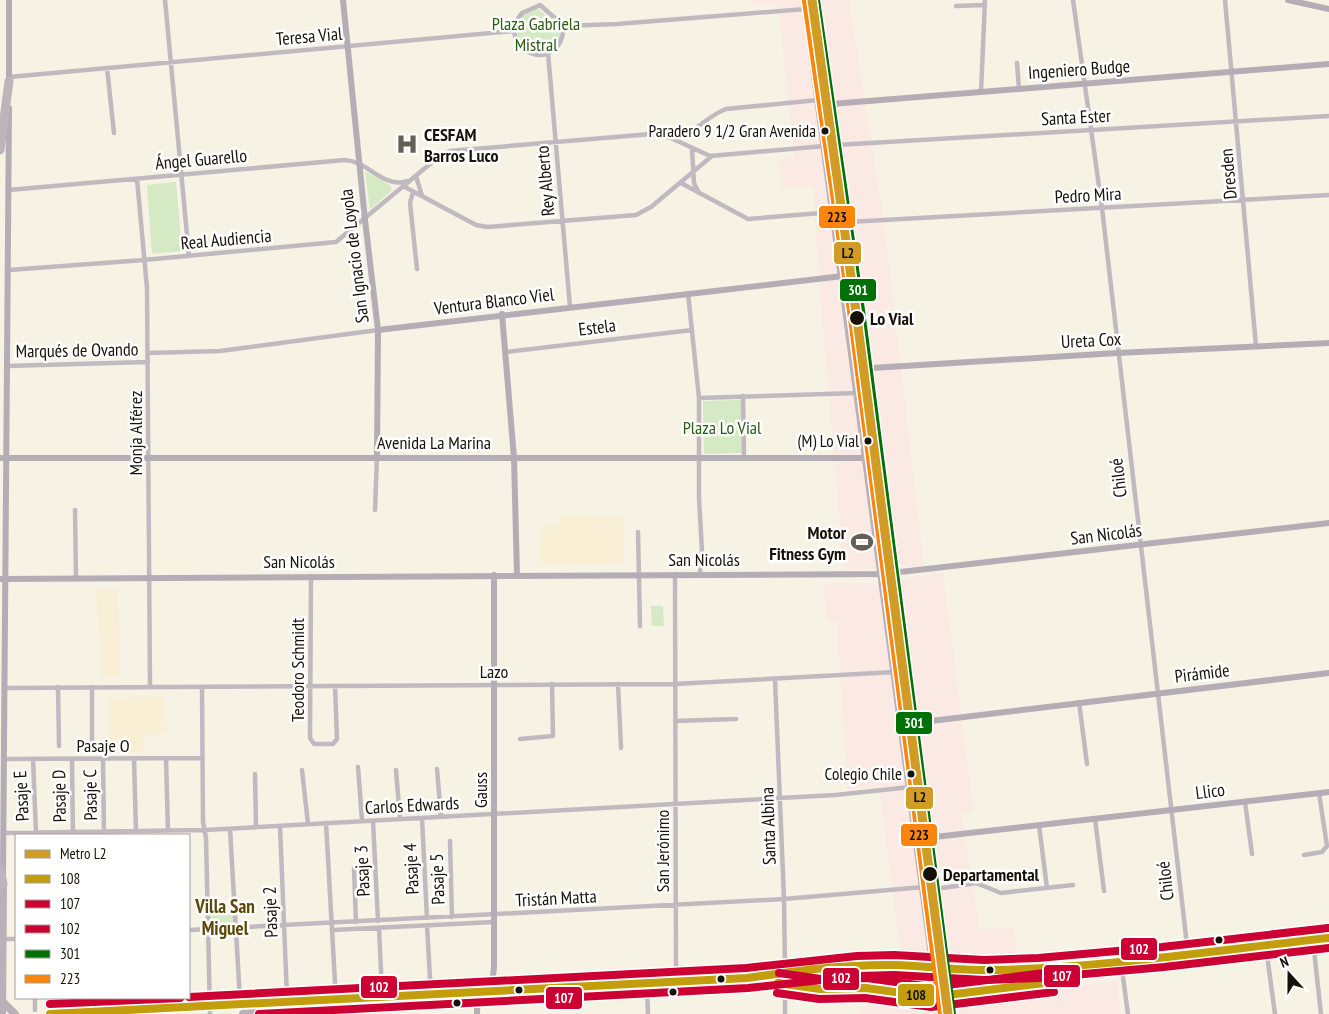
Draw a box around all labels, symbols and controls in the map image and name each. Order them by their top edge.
park label: Plaza Gabriela Mistral [492,12,580,56]
street label: Teresa Vial [275,22,344,50]
street label: Ingeniero Budge [1027,54,1131,84]
street label: Santa Ester [1041,104,1111,130]
place label: Paradero 9 1/2 Gran Avenida [648,120,816,142]
place label: CESFAM Barros Luco [424,123,499,167]
marker: Paradero 9 1/2 Gran Avenida [820,126,830,136]
hospital icon: CESFAM Barros Luco [394,131,420,157]
street label: Ángel Guarello [154,144,248,174]
street label: Rey Alberto [530,145,560,217]
street label: Dresden [1214,148,1242,200]
street label: Pedro Mira [1054,182,1122,208]
street label: San Ignacio de Loyola [334,188,374,324]
line badge: 223 [818,205,856,229]
text: 223 [827,208,847,226]
street label: Real Audiencia [180,224,272,254]
line badge: L2 [833,241,862,265]
text: L2 [842,244,854,262]
line badge: 301 [839,278,877,302]
text: 301 [848,281,868,299]
street label: Ventura Blanco Viel [432,282,556,320]
place label: Lo Vial [870,307,914,330]
marker: Lo Vial [848,309,866,327]
street label: Estela [577,313,617,341]
street label: Ureta Cox [1060,327,1122,353]
street label: Marqués de Ovando [15,337,139,363]
street label: Monja Alférez [124,391,147,475]
park label: Plaza Lo Vial [683,416,762,439]
place label: (M) Lo Vial [797,430,859,452]
street label: Avenida La Marina [377,431,491,454]
marker: (M) Lo Vial [863,436,873,446]
street label: Chiloé [1104,457,1132,499]
street label: San Nicolás [1069,518,1143,550]
place label: Motor Fitness Gym [769,521,847,565]
sports icon: Motor Fitness Gym [849,529,875,555]
street label: San Nicolás [668,548,740,571]
street label: San Nicolás [263,550,335,573]
street label: Teodoro Schmidt [286,618,309,722]
street label: Pirámide [1173,658,1231,688]
street label: Lazo [480,660,508,683]
line badge: 301 [895,711,933,735]
text: 301 [904,714,924,732]
street label: Pasaje O [76,734,130,757]
place label: Colegio Chile [825,763,902,785]
street label: Pasaje D [47,769,71,823]
street label: Pasaje C [78,769,102,821]
marker: Colegio Chile [906,769,916,779]
street label: Pasaje E [8,770,34,822]
street label: Gauss [469,772,492,808]
street label: Llico [1194,778,1226,804]
line badge: L2 [905,786,934,810]
street label: Santa Albina [755,787,781,865]
text: L2 [914,788,926,806]
street label: Carlos Edwards [364,791,460,819]
street label: San Jerónimo [651,810,674,892]
line badge: 223 [900,823,938,847]
text: 223 [909,826,929,844]
legend [15,834,190,999]
street label: Pasaje 4 [398,843,424,895]
text: Metro L2 [60,844,107,863]
street label: Pasaje 3 [349,845,375,897]
street label: Pasaje 5 [425,853,449,905]
street label: Chiloé [1151,860,1179,902]
place label: Departamental [943,863,1040,886]
marker: Departamental [921,865,939,883]
text: 108 [60,869,80,888]
street label: Tristán Matta [515,884,597,912]
street label: Pasaje 2 [258,886,282,938]
text: 107 [60,894,80,913]
district label: Villa San Miguel [194,894,255,940]
text: 102 [60,919,80,938]
unlabelled marker [1214,935,1224,945]
line badge: 102 [1120,937,1158,961]
text: 102 [1129,940,1149,958]
text: 301 [60,944,80,963]
north arrow [1264,949,1314,999]
text: N [1278,952,1291,972]
line badge: 107 [1043,964,1081,988]
unlabelled marker [985,965,995,975]
line badge: 102 [822,967,860,991]
text: 107 [1052,967,1072,985]
text: 223 [60,969,80,988]
text: 102 [831,969,851,987]
unlabelled marker [716,974,726,984]
line badge: 102 [360,975,398,999]
text: 102 [369,978,389,996]
line badge: 108 [897,983,935,1007]
unlabelled marker [514,985,524,995]
line badge: 107 [545,986,583,1010]
text: 108 [906,986,926,1004]
unlabelled marker [668,987,678,997]
text: 107 [554,989,574,1007]
unlabelled marker [452,998,462,1008]

